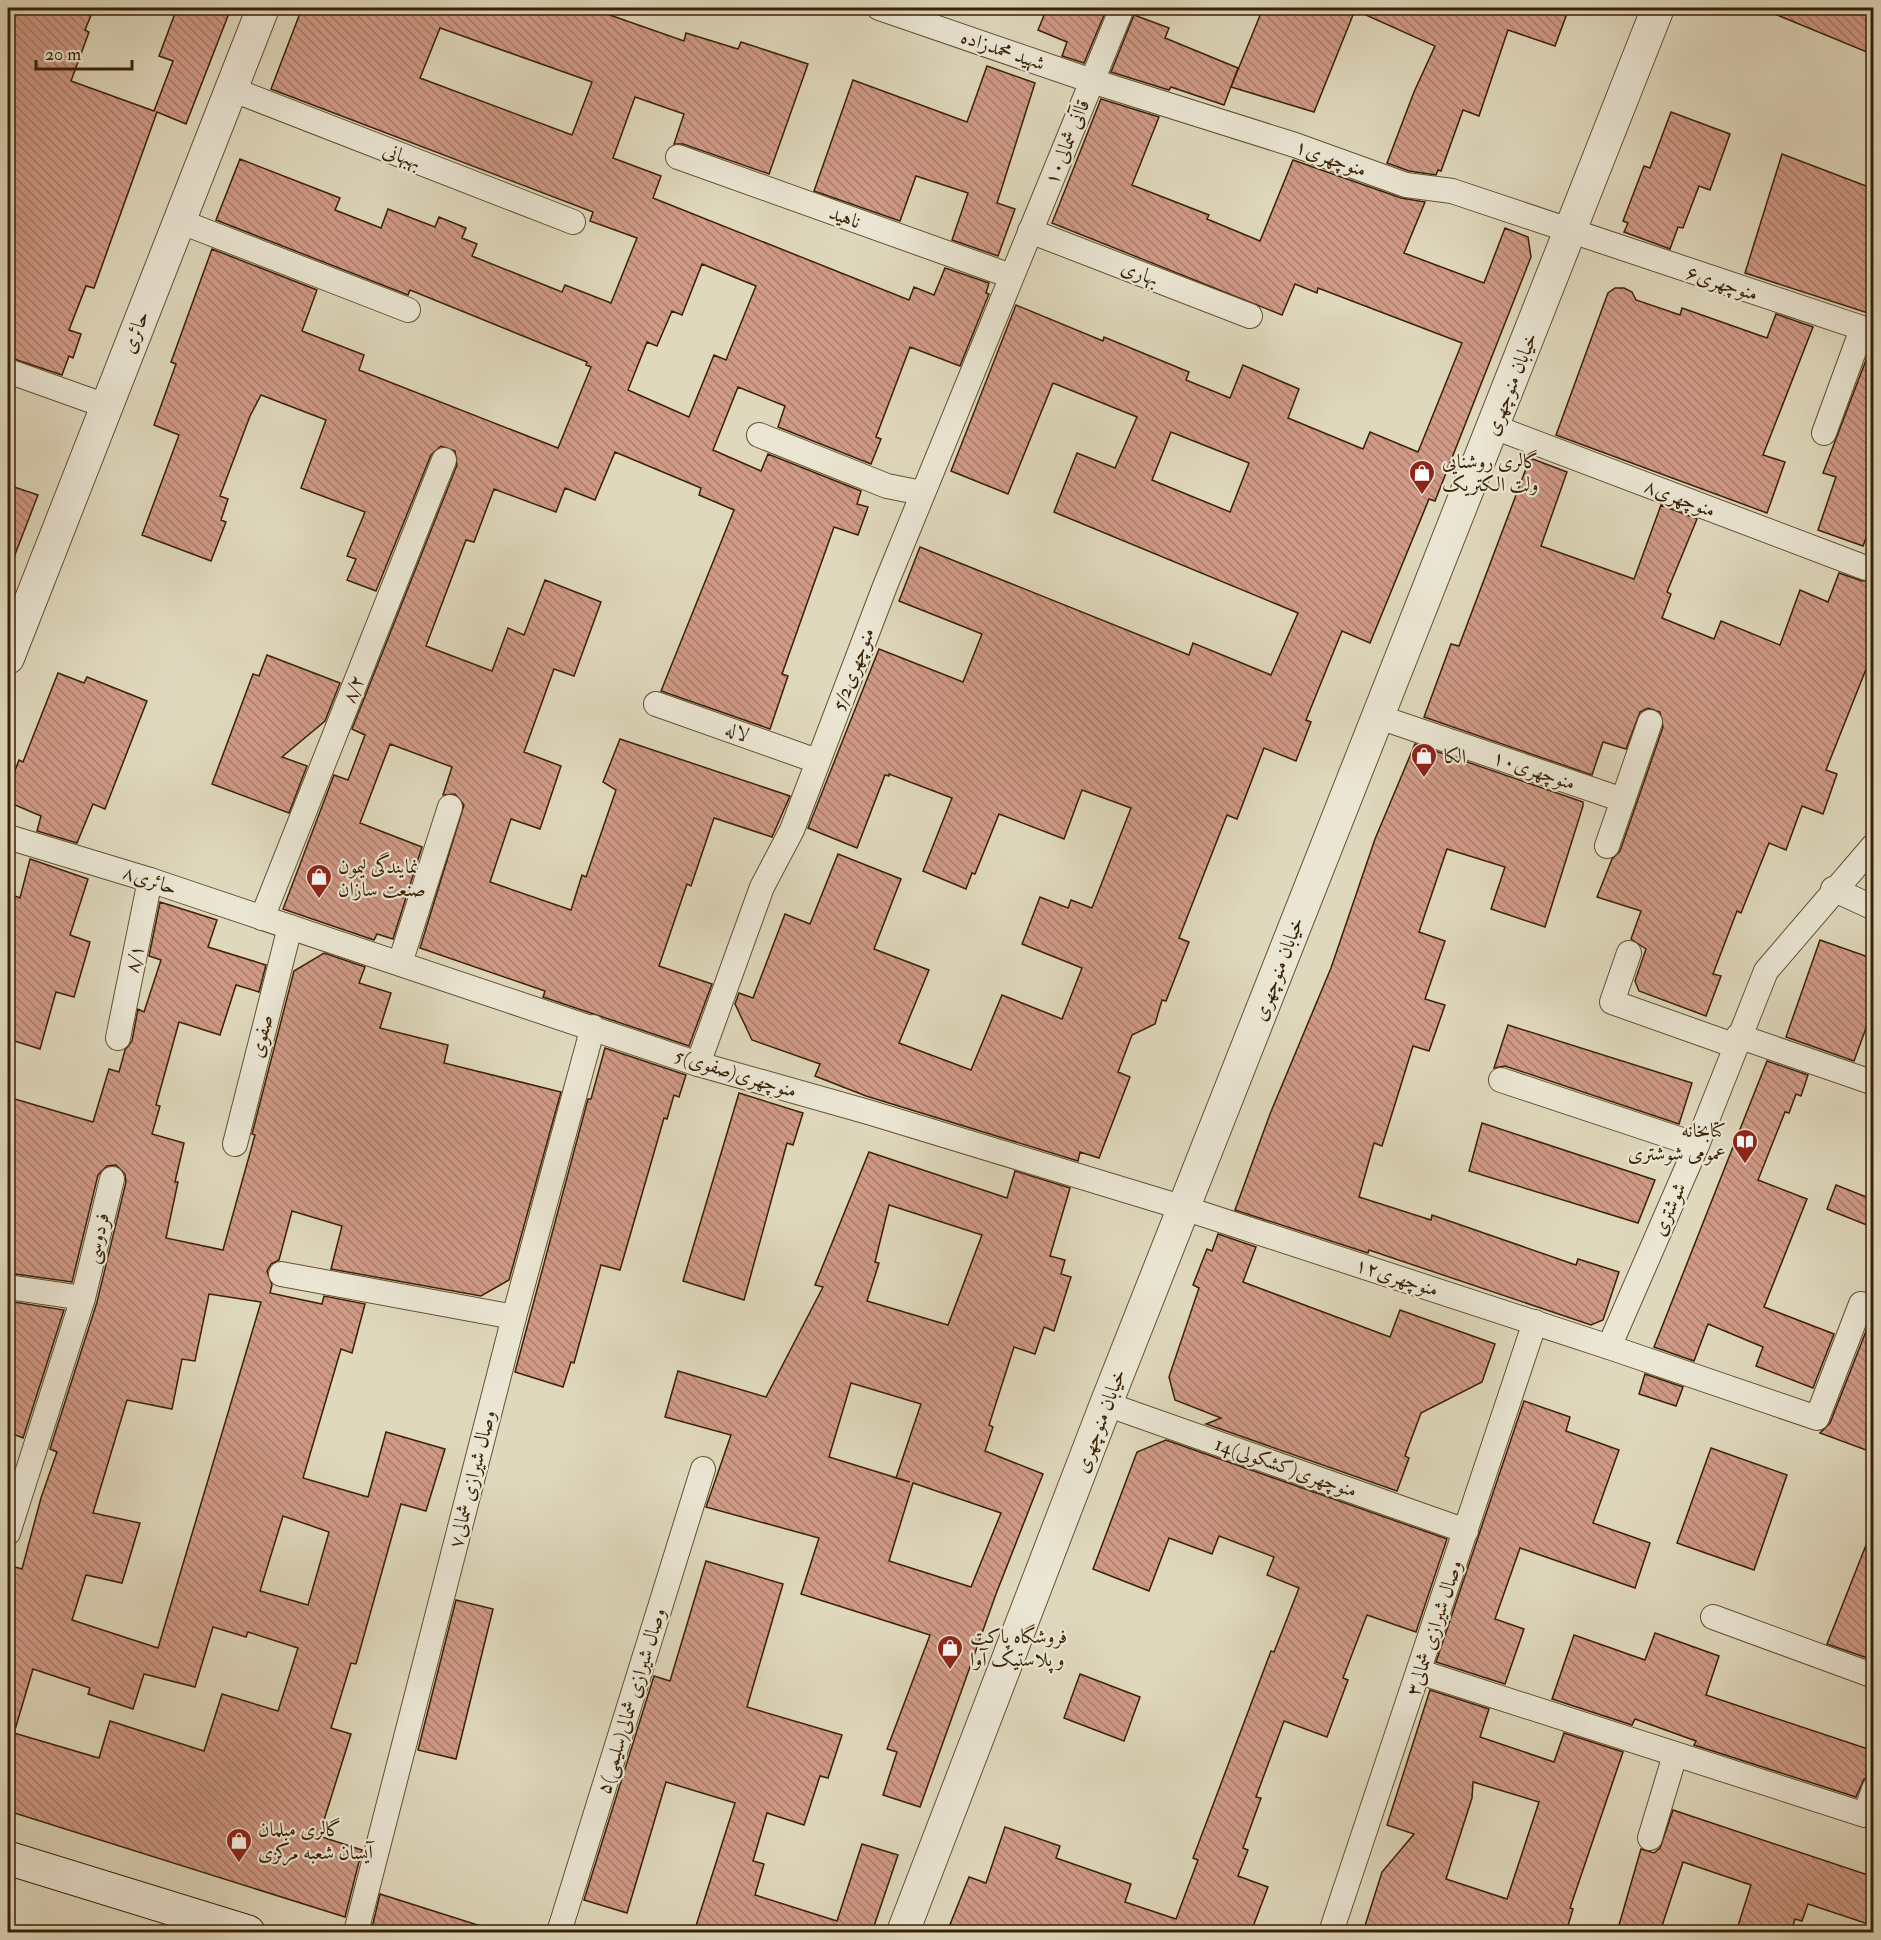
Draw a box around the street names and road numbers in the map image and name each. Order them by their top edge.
street label: شهید محمدزاده [958,24,1048,76]
street label: قاآنی شمالی۱۰ [1039,96,1095,188]
street label: منوچهری۱ [1292,134,1370,182]
street label: بهبهانی [379,137,425,175]
street label: ناهید [826,200,864,234]
street label: بهاری [1118,254,1162,292]
street label: منوچهری۶ [1683,260,1761,306]
street label: حائری [115,307,155,357]
street label: خیابان منوچهری [1479,329,1543,439]
street label: منوچهری۸ [1641,473,1719,523]
street label: 5/2منوچهری [826,624,880,714]
street label: ۸/۲ [336,671,370,707]
street label: لاله [722,716,752,748]
street label: منوچهری۱۰ [1489,744,1579,796]
street label: حائری۸ [120,860,180,900]
street label: خیابان منوچهری [1247,914,1309,1024]
street label: ۸/۱ [119,942,149,976]
street label: صفوی [244,1012,278,1060]
street label: 5منوچهری(صفوی) [672,1043,800,1103]
street label: شوشتری [1646,1178,1692,1240]
street label: فردوسی [79,1210,117,1266]
street label: منوچهری۱۲ [1352,1252,1442,1302]
street label: خیابان منوچهری [1069,1366,1131,1476]
street label: وصال شیرازی شمالی۷ [443,1407,501,1551]
street label: 14منوچهری(کشکولی) [1211,1431,1361,1503]
street label: وصال شیرازی شمالی۳ [1400,1557,1468,1699]
street label: ۵وصال شیرازی شمالی(سلیمی) [591,1605,672,1798]

